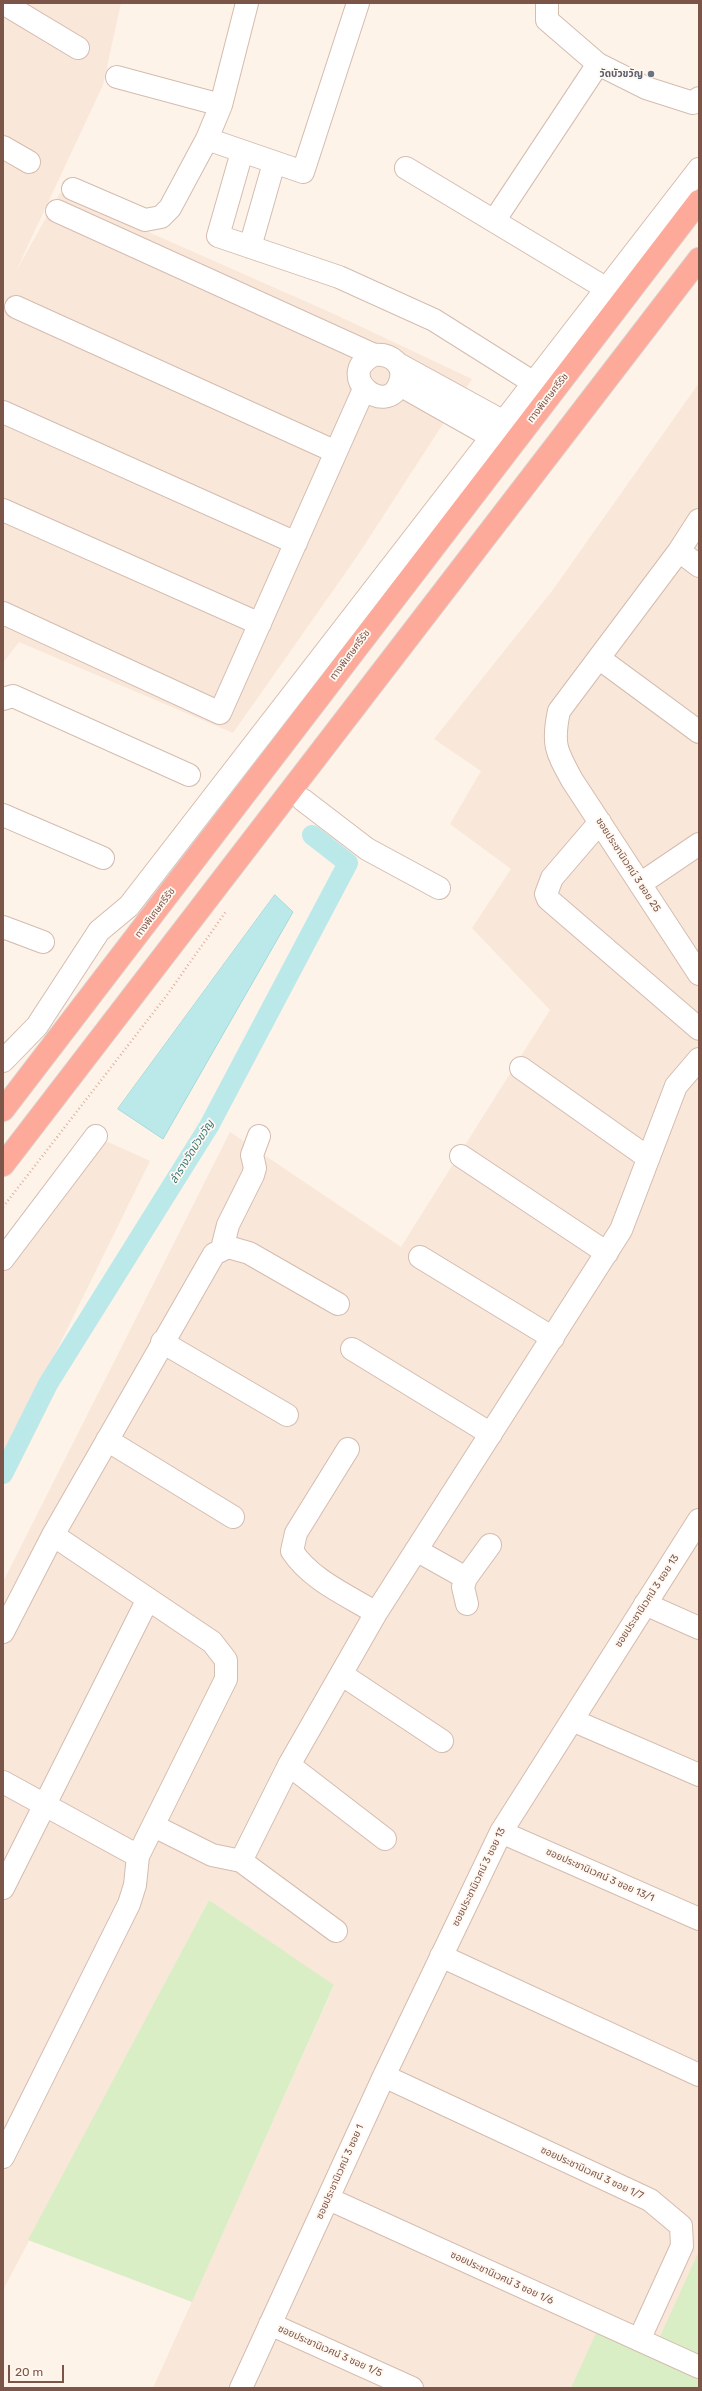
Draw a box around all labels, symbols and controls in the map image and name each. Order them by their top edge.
place label: วัดบัวขวัญ [600,68,643,80]
marker: วัดบัวขวัญ [646,69,656,79]
street label: ทางพิเศษศรีรัช [525,371,571,425]
street label: ทางพิเศษศรีรัช [327,628,373,682]
street label: ซอยประชานิเวศน์ 3 ซอย 25 [593,816,663,914]
street label: ทางพิเศษศรีรัช [132,886,178,940]
water label: ลำรางวัดบัวขวัญ [167,1118,217,1186]
street label: ซอยประชานิเวศน์ 3 ซอย 13 [612,1552,682,1650]
street label: ซอยประชานิเวศน์ 3 ซอย 13 [450,1826,508,1928]
street label: ซอยประชานิเวศน์ 3 ซอย 13/1 [544,1846,656,1904]
street label: ซอยประชานิเวศน์ 3 ซอย 1 [314,2123,366,2221]
street label: ซอยประชานิเวศน์ 3 ซอย 1/7 [539,2144,645,2202]
street label: ซอยประชานิเวศน์ 3 ซอย 1/6 [448,2249,556,2307]
street label: ซอยประชานิเวศน์ 3 ซอย 1/5 [276,2323,384,2379]
scale bar [10,2357,66,2383]
text: 20 m [15,2365,43,2379]

